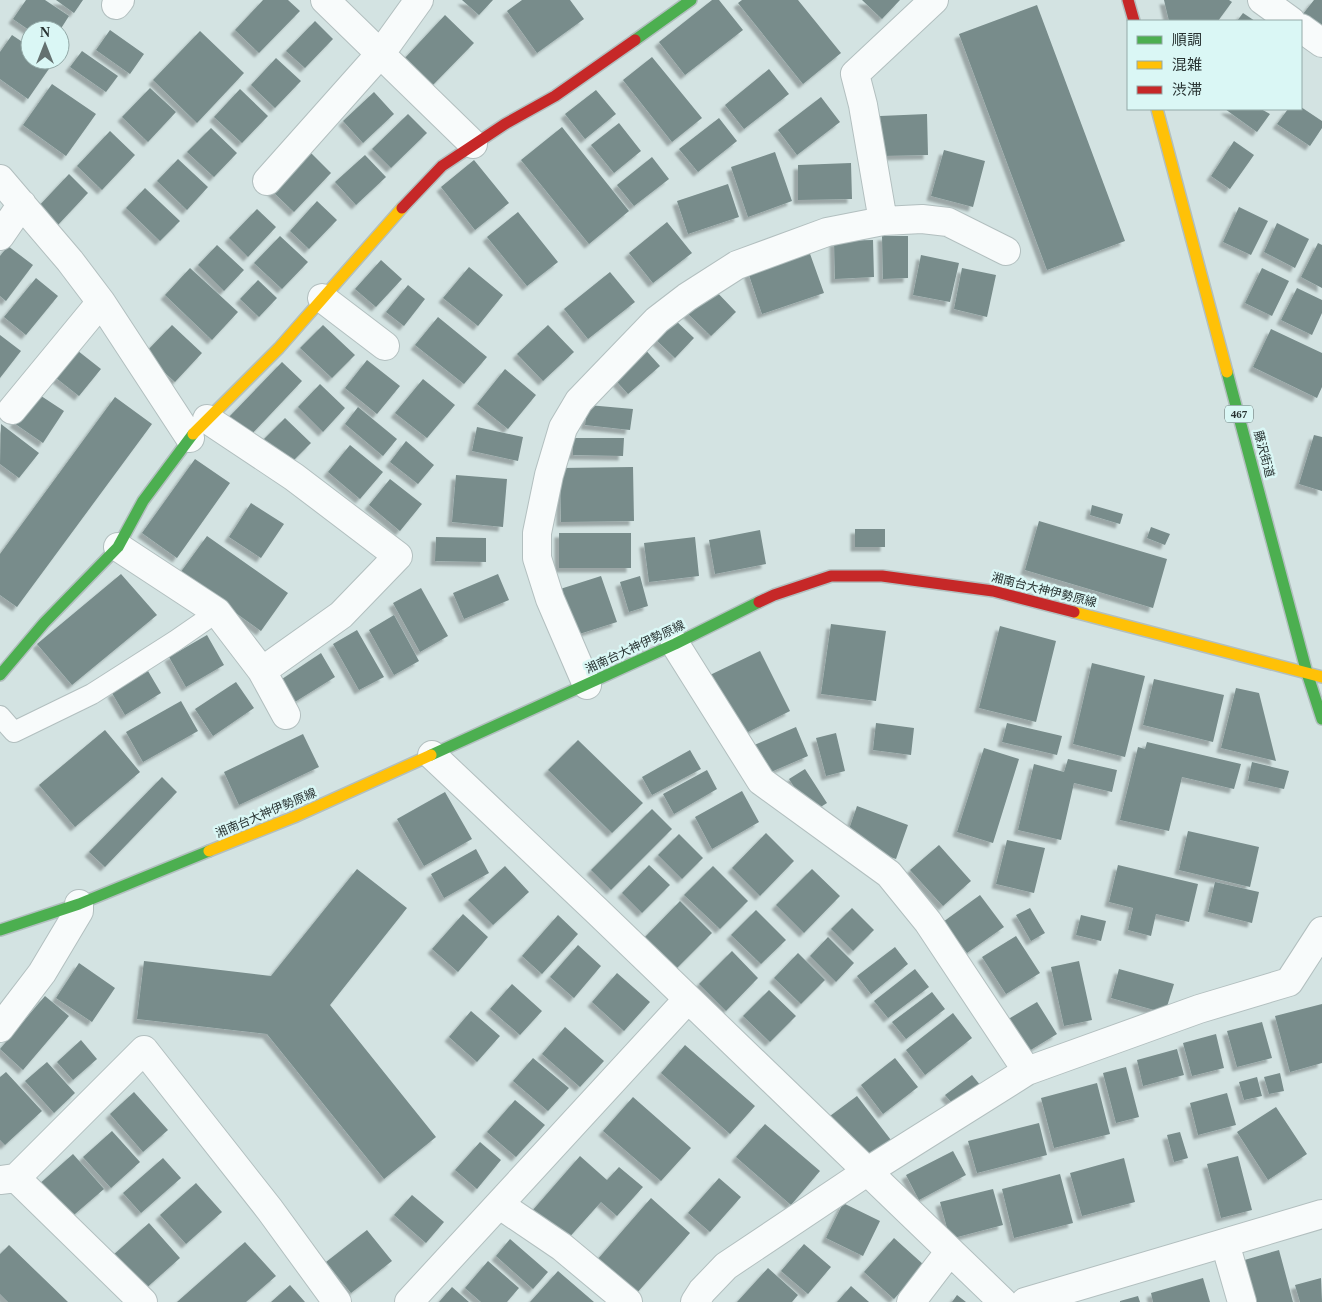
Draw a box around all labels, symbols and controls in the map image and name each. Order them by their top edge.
north arrow [20,20,70,70]
legend [1127,20,1302,110]
text: N [40,25,50,40]
text: 順調 [1172,32,1202,48]
text: 混雑 [1172,57,1202,73]
text: 渋滞 [1172,82,1202,98]
road number: 467 [1225,406,1253,422]
street label: 藤沢街道 [1251,429,1277,479]
street label: 湘南台大神伊勢原線 [990,570,1098,610]
street label: 湘南台大神伊勢原線 [583,618,687,676]
street label: 湘南台大神伊勢原線 [214,785,318,841]

